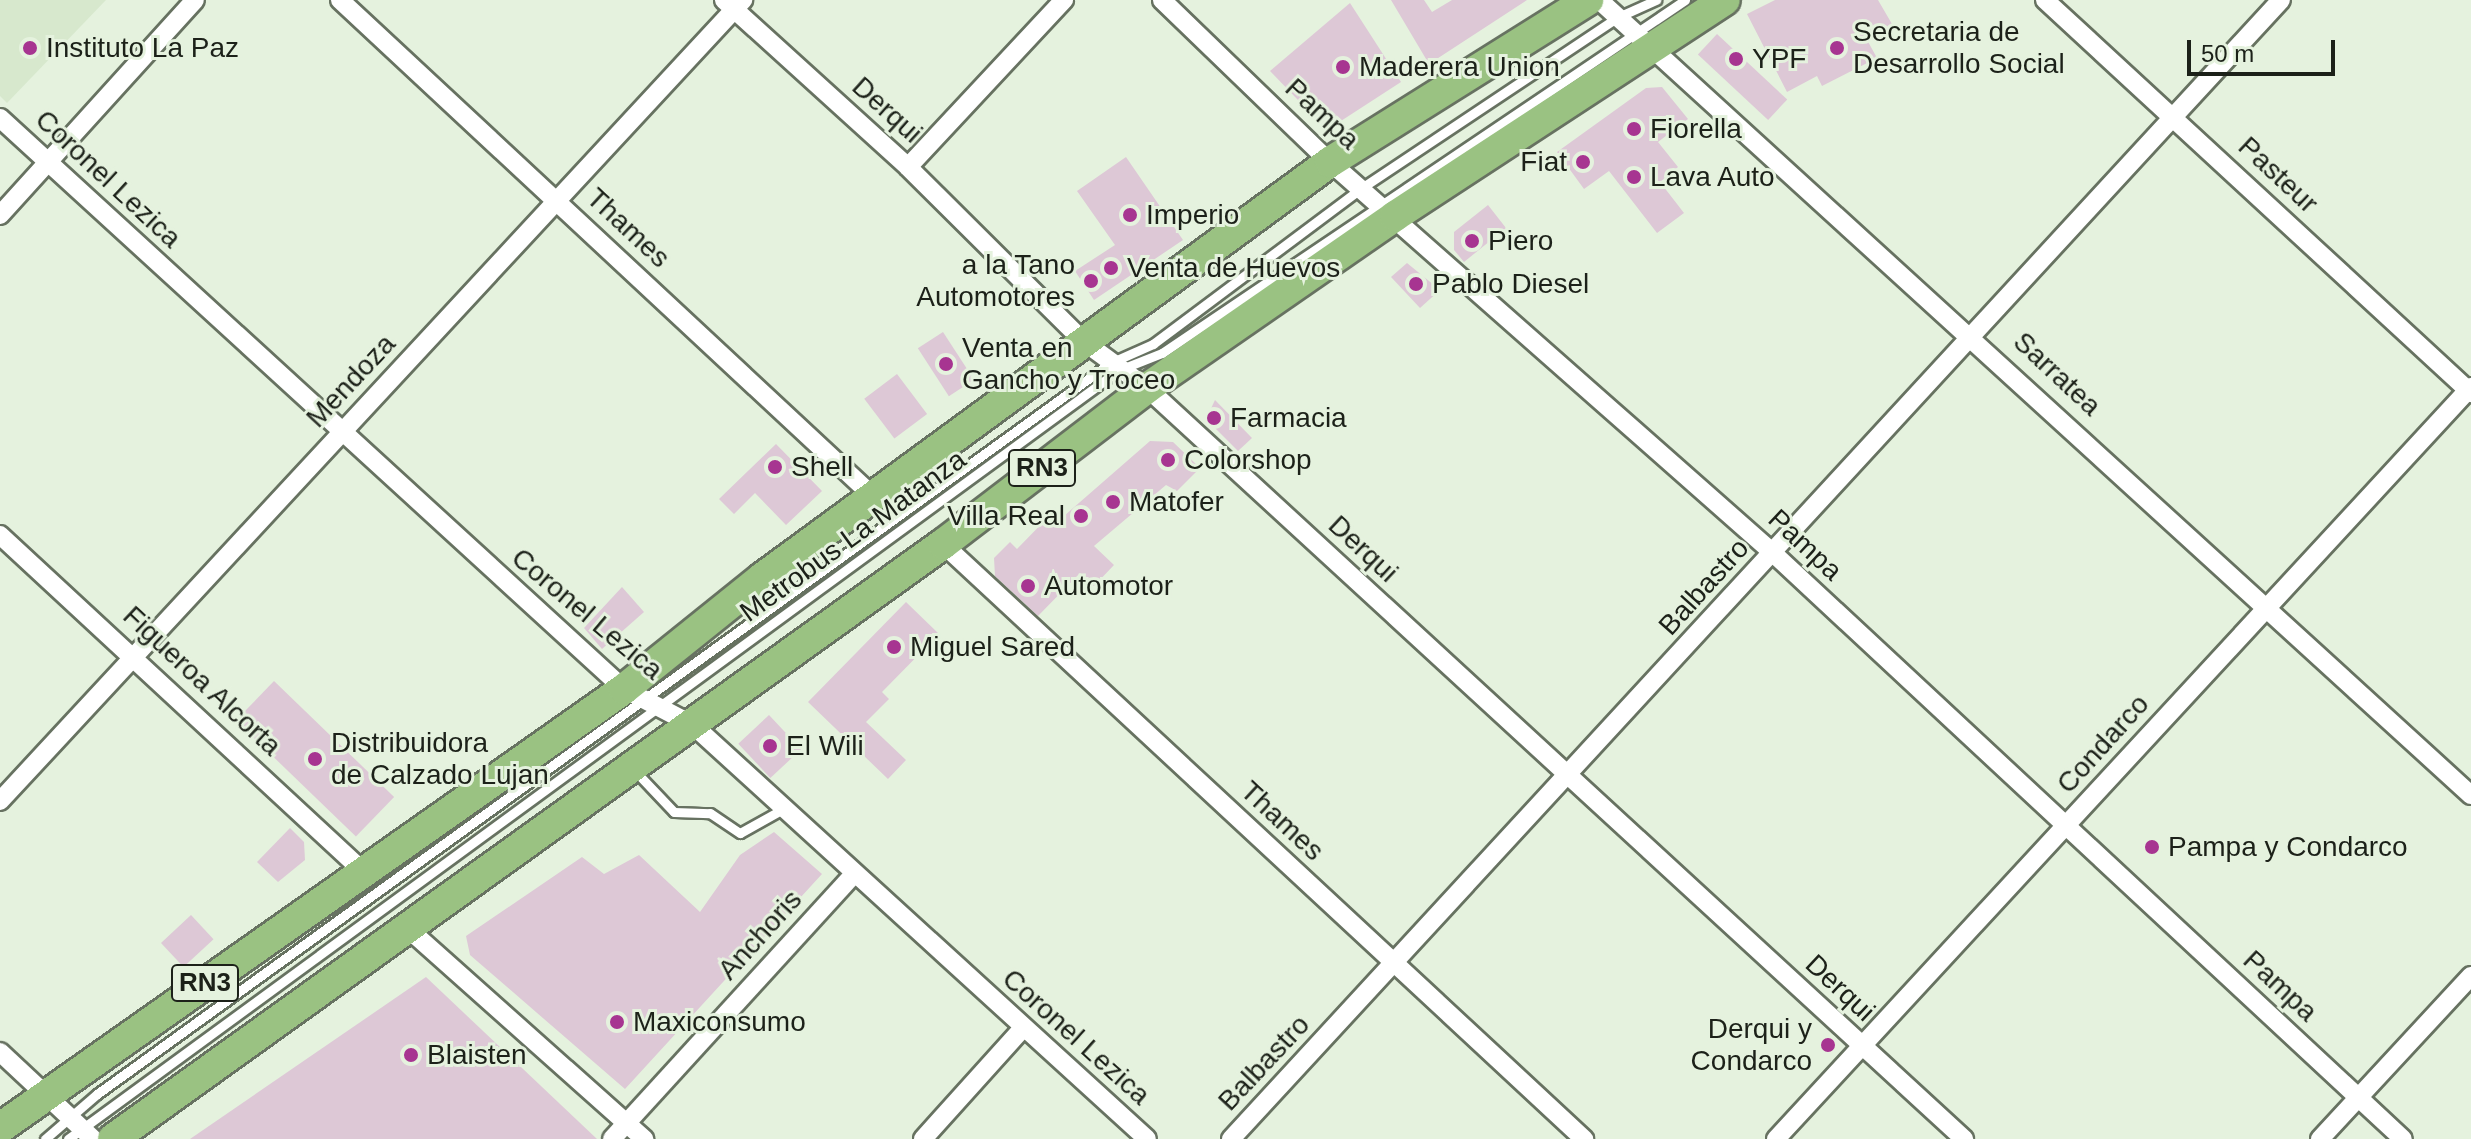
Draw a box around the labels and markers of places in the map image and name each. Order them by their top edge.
place label: Secretaria de Desarrollo Social [1853,15,2065,81]
place label: Instituto La Paz [46,31,239,65]
marker: Instituto La Paz [21,39,39,57]
marker: Secretaria de Desarrollo Social [1828,39,1846,57]
place label: YPF [1752,42,1806,76]
place label: Maderera Union [1359,50,1560,84]
marker: YPF [1727,50,1745,68]
marker: Maderera Union [1334,58,1352,76]
place label: Fiorella [1650,112,1742,146]
marker: Fiorella [1625,120,1643,138]
place label: Fiat [1520,145,1567,179]
marker: Fiat [1574,153,1592,171]
place label: Lava Auto [1650,160,1776,194]
marker: Lava Auto [1625,168,1643,186]
place label: Imperio [1146,198,1239,232]
marker: Imperio [1121,206,1139,224]
place label: Piero [1488,224,1553,258]
marker: Piero [1463,232,1481,250]
place label: a la Tano Automotores [916,248,1075,314]
place label: Venta de Huevos [1127,251,1340,285]
marker: Venta de Huevos [1102,259,1120,277]
place label: Pablo Diesel [1432,267,1589,301]
marker: a la Tano Automotores [1082,272,1100,290]
marker: Pablo Diesel [1407,275,1425,293]
place label: Venta en Gancho y Troceo [962,331,1176,397]
marker: Venta en Gancho y Troceo [937,355,955,373]
place label: Farmacia [1230,401,1347,435]
marker: Farmacia [1205,409,1223,427]
place label: Colorshop [1184,443,1312,477]
place label: Shell [791,450,853,484]
marker: Colorshop [1159,451,1177,469]
marker: Shell [766,458,784,476]
place label: Matofer [1129,485,1224,519]
marker: Matofer [1104,493,1122,511]
place label: Villa Real [947,499,1065,533]
marker: Villa Real [1072,507,1090,525]
place label: Automotor [1044,569,1173,603]
marker: Automotor [1019,577,1037,595]
place label: Miguel Sared [910,630,1075,664]
marker: Miguel Sared [885,638,903,656]
place label: Distribuidora de Calzado Lujan [331,726,549,792]
place label: El Wili [786,729,864,763]
marker: El Wili [761,737,779,755]
marker: Distribuidora de Calzado Lujan [306,750,324,768]
place label: Pampa y Condarco [2168,830,2408,864]
marker: Pampa y Condarco [2143,838,2161,856]
place label: Maxiconsumo [633,1005,806,1039]
place label: Derqui y Condarco [1691,1012,1812,1078]
marker: Maxiconsumo [608,1013,626,1031]
marker: Derqui y Condarco [1819,1036,1837,1054]
place label: Blaisten [427,1038,527,1072]
marker: Blaisten [402,1046,420,1064]

